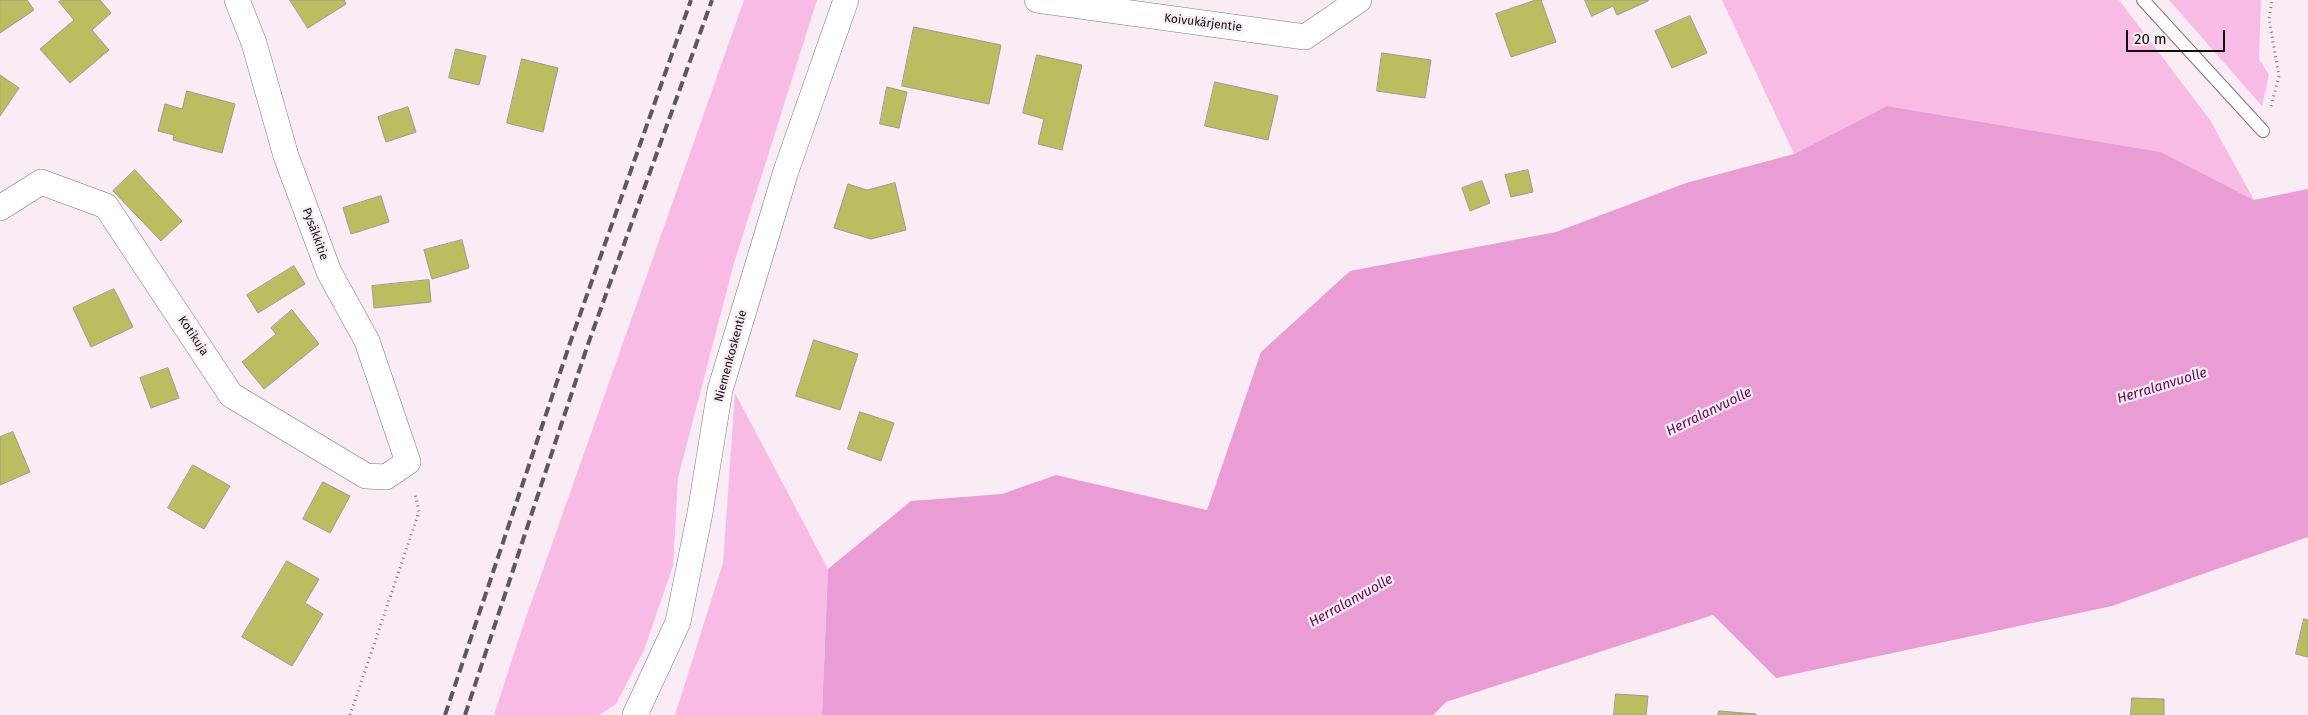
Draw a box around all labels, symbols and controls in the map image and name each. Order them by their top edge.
street label: Koivukärjentie [1163,11,1243,35]
scale bar [2128,20,2227,52]
text: 20 m [2134,30,2167,48]
street label: Pysäkkitie [299,206,331,262]
street label: Niemenkoskentie [712,309,750,403]
street label: Kotikuja [175,314,211,358]
water label: Herralanvuolle [2115,364,2209,408]
water label: Herralanvuolle [1664,384,1754,440]
water label: Herralanvuolle [1306,571,1396,631]

